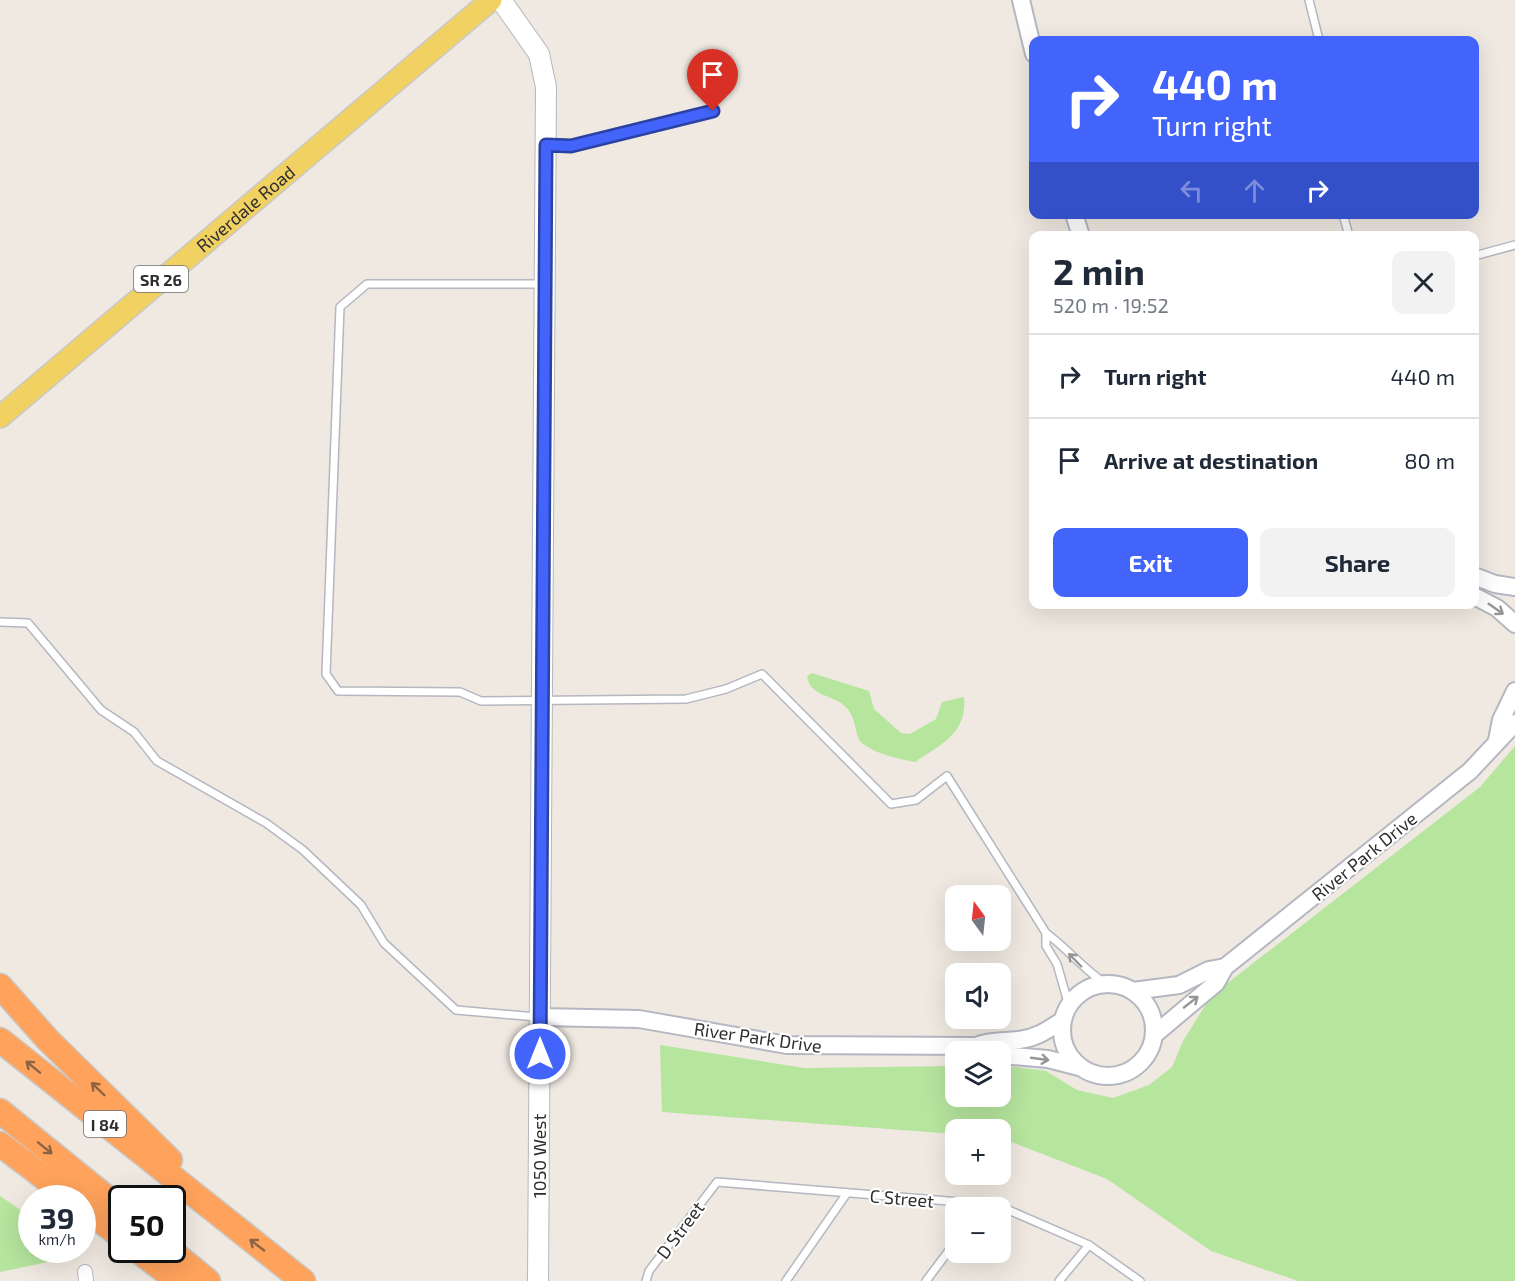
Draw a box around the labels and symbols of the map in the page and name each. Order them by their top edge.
pin [687,49,738,111]
street label: Riverdale Road [192,161,299,257]
road number: SR 26 [134,266,188,292]
one-way arrow [1487,603,1503,615]
street label: River Park Drive [1307,807,1421,905]
north arrow [945,885,1011,951]
one-way arrow [1068,952,1082,967]
one-way arrow [1183,995,1198,1009]
street label: River Park Drive [693,1017,823,1057]
position arrow [508,1022,572,1086]
one-way arrow [1030,1053,1050,1064]
one-way arrow [25,1060,41,1073]
one-way arrow [91,1082,106,1096]
road number: I 84 [84,1111,126,1137]
street label: 1050 West [528,1114,550,1198]
one-way arrow [37,1141,52,1155]
street label: C Street [869,1184,935,1212]
speed limit sign: 50 [108,1185,186,1263]
street label: D Street [651,1197,709,1263]
one-way arrow [249,1238,265,1251]

